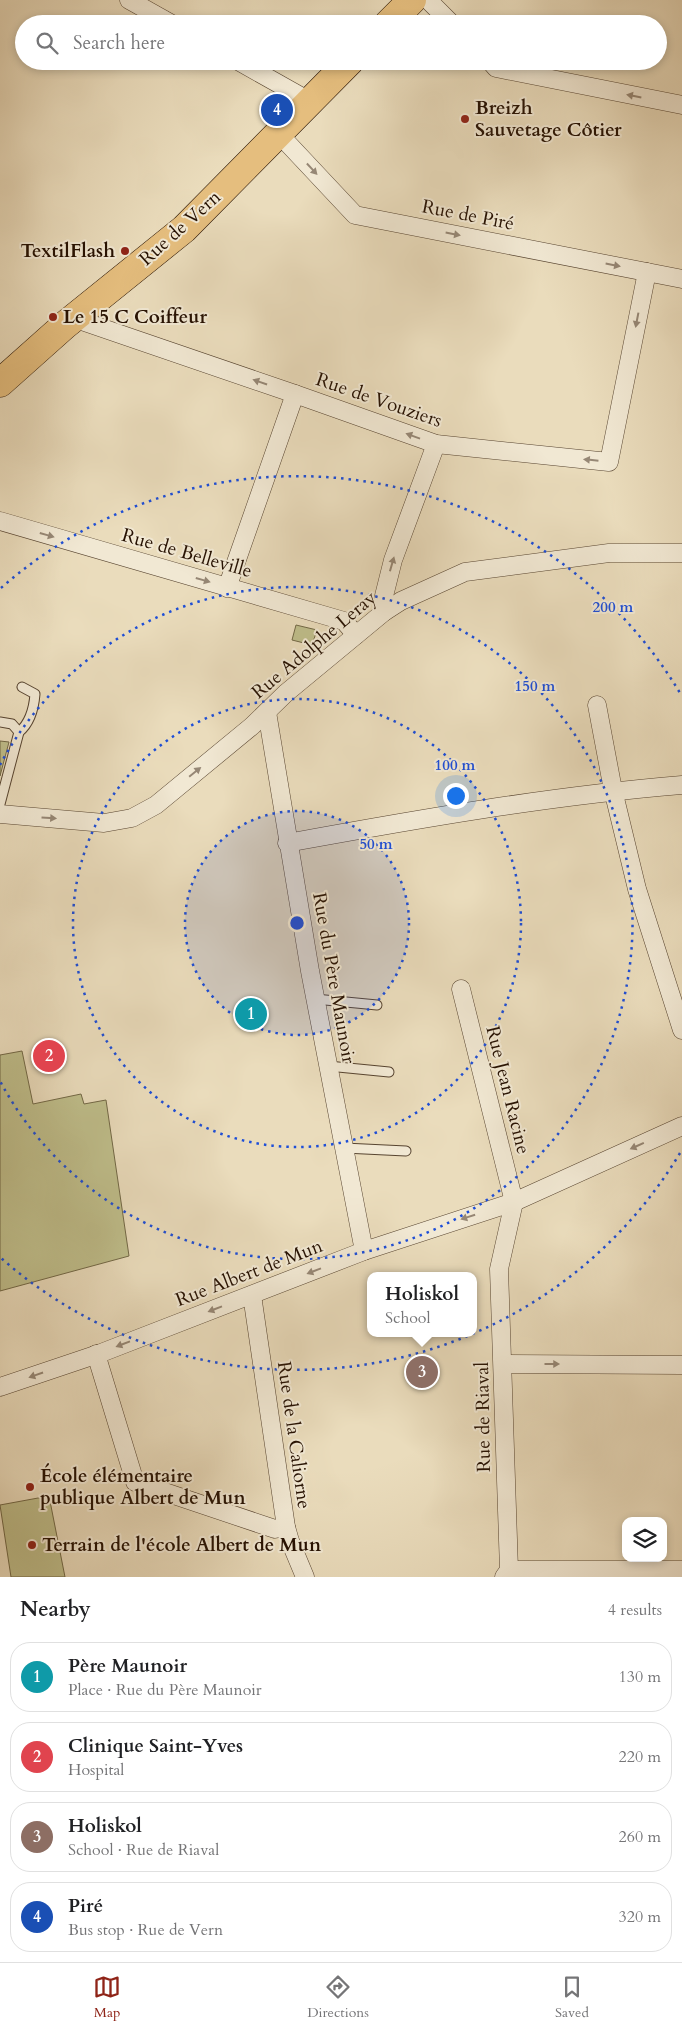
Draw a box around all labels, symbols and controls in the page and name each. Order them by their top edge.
search box [15,15,667,70]
icon: search [33,29,61,57]
text: Search here [73,30,165,56]
pin: 4 [261,91,293,129]
one-way arrow [626,91,642,99]
place label: Breizh Sauvetage Côtier [475,95,622,143]
marker: Breizh Sauvetage Côtier [459,113,471,125]
one-way arrow [306,163,318,175]
street label: Rue de Vern [134,184,227,272]
street label: Rue de Piré [420,193,516,237]
one-way arrow [446,230,461,238]
place label: TextilFlash [21,238,115,264]
marker: TextilFlash [119,245,131,257]
one-way arrow [605,262,621,270]
place label: Le 15 C Coiffeur [63,304,207,330]
marker: Le 15 C Coiffeur [47,311,59,323]
one-way arrow [633,312,641,327]
street label: Rue de Vouziers [313,366,445,434]
one-way arrow [252,378,267,386]
one-way arrow [405,432,420,440]
one-way arrow [583,456,599,464]
street label: Rue de Belleville [119,522,255,584]
one-way arrow [39,531,54,539]
one-way arrow [388,557,396,572]
one-way arrow [195,577,210,585]
street label: Rue Adolphe Leray [246,585,382,705]
text: 200 m [593,597,634,617]
text: 150 m [515,676,556,696]
text: 100 m [435,755,476,775]
one-way arrow [188,767,201,778]
your location [443,783,469,809]
one-way arrow [41,814,57,822]
text: 50 m [359,834,393,854]
street label: Rue du Père Maunoir [306,890,362,1066]
centre of rings [288,914,306,932]
pin: 1 [235,995,267,1033]
street label: Rue Jean Racine [480,1023,536,1157]
pin: 2 [33,1037,65,1075]
one-way arrow [630,1142,645,1150]
one-way arrow [460,1214,475,1222]
street label: Rue Albert de Mun [172,1233,326,1313]
one-way arrow [306,1267,321,1275]
popup [367,1272,477,1337]
text: Holiskol [385,1281,459,1307]
one-way arrow [207,1305,222,1313]
text: School [385,1307,431,1329]
one-way arrow [115,1340,130,1348]
pin: 3 [406,1353,438,1391]
street label: Rue de la Caliorne [271,1359,317,1511]
one-way arrow [544,1360,560,1368]
street label: Rue de Riaval [469,1361,497,1472]
one-way arrow [28,1372,43,1379]
place label: École élémentaire publique Albert de Mun [40,1463,246,1511]
marker: École élémentaire publique Albert de Mun [24,1481,36,1493]
map controls [622,1517,667,1562]
button: layers [622,1517,667,1562]
place label: Terrain de l'école Albert de Mun [42,1532,322,1558]
marker: Terrain de l'école Albert de Mun [26,1539,38,1551]
text: Nearby [20,1595,91,1624]
text: 4 results [608,1599,662,1621]
text: Père Maunoir [68,1653,187,1679]
text: 1 [33,1666,41,1688]
text: 130 m [619,1666,661,1688]
text: Place · Rue du Père Maunoir [68,1679,262,1701]
text: Clinique Saint-Yves [68,1733,243,1759]
text: 2 [33,1746,41,1768]
text: 220 m [619,1746,661,1768]
text: Hospital [68,1759,124,1781]
text: Holiskol [68,1813,142,1839]
text: 3 [33,1826,41,1848]
text: 260 m [619,1826,661,1848]
text: School · Rue de Riaval [68,1839,219,1861]
text: Piré [68,1893,103,1919]
text: 4 [33,1906,41,1928]
text: 320 m [619,1906,661,1928]
text: Bus stop · Rue de Vern [68,1919,223,1941]
tab: Map [93,1973,121,2022]
tab: Directions [307,1973,369,2022]
tab: Saved [555,1973,589,2022]

